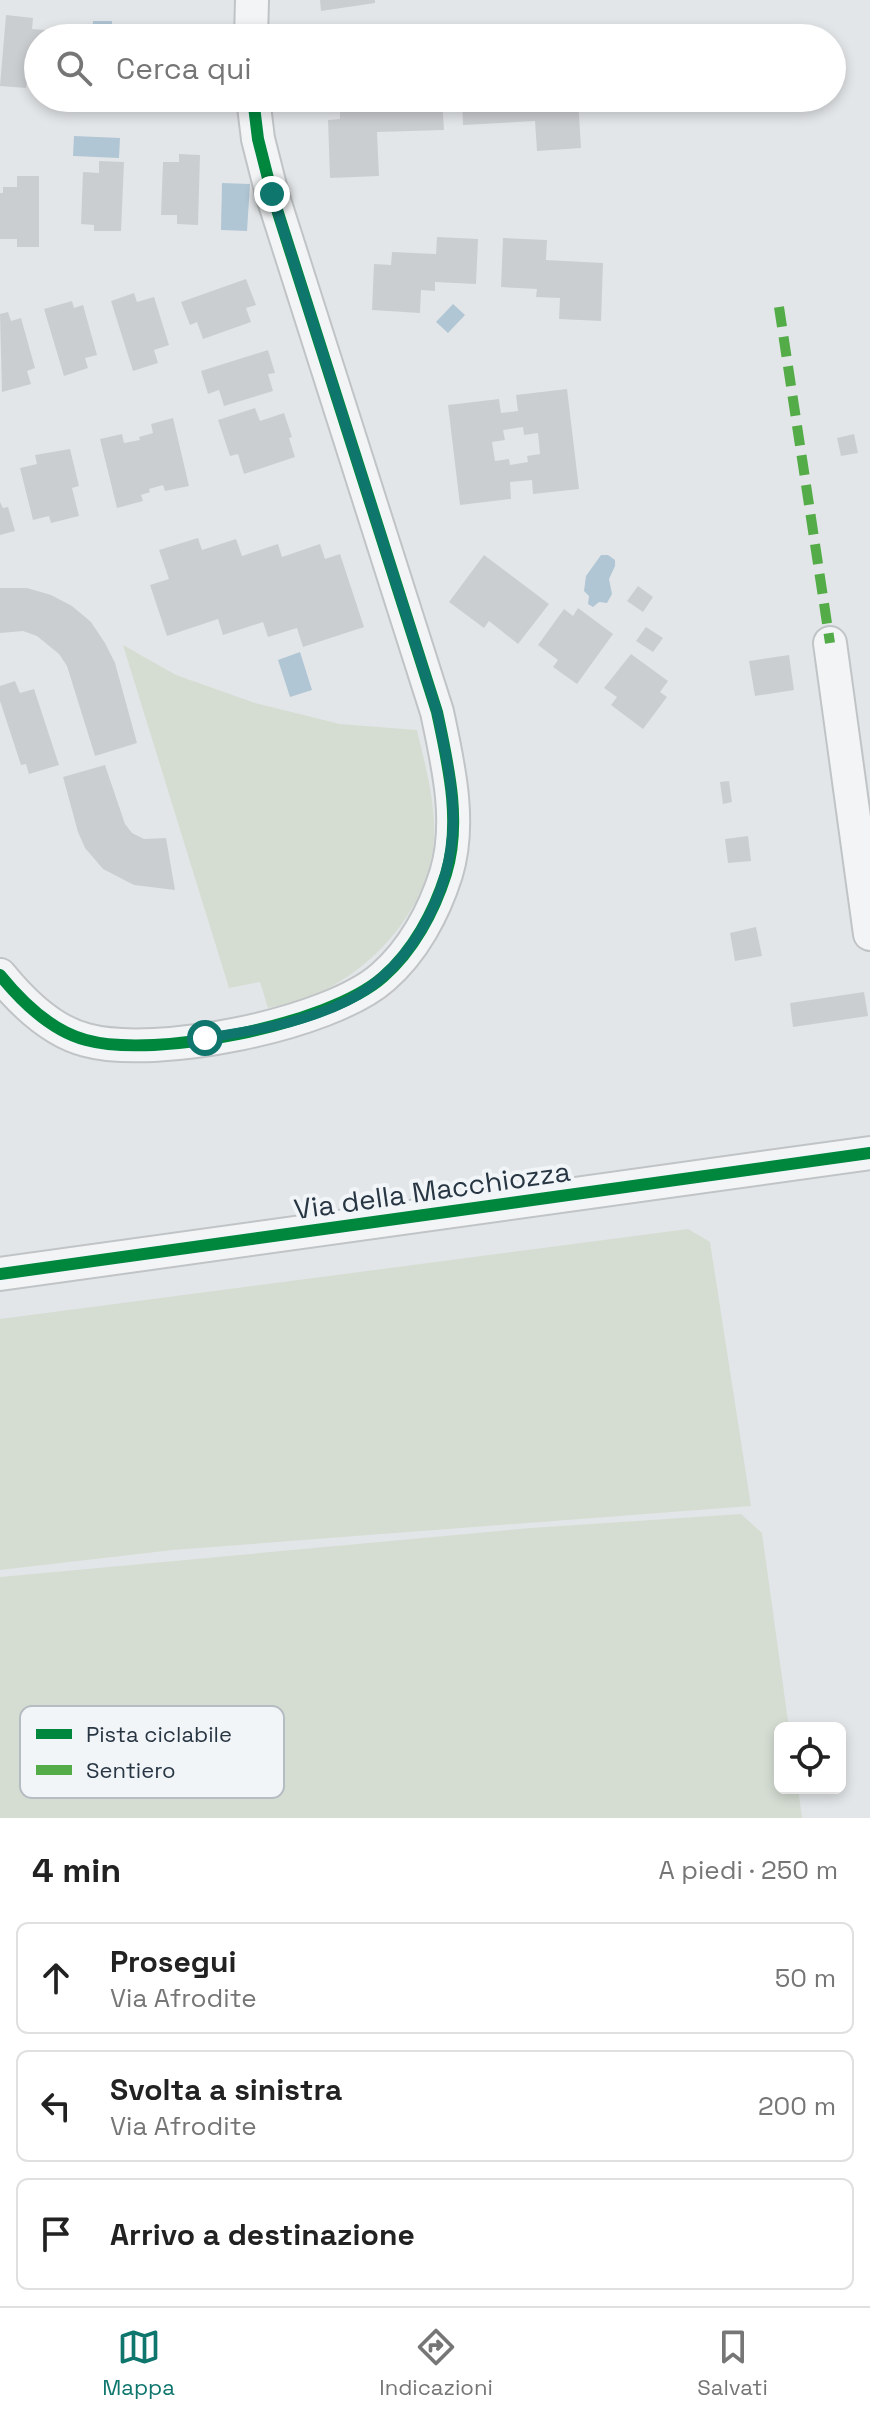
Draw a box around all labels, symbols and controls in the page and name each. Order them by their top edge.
search box [24,24,846,112]
icon: search [52,46,96,90]
text: Cerca qui [116,49,252,88]
route end [254,176,290,212]
route start [187,1020,223,1056]
street label: Via della Macchiozza [292,1153,572,1227]
legend [20,1706,284,1798]
text: Pista ciclabile [86,1720,232,1748]
map controls [774,1722,846,1794]
button: locate [774,1722,846,1794]
text: Sentiero [86,1756,176,1784]
text: 4 min [32,1849,121,1892]
text: A piedi · 250 m [658,1853,838,1887]
text: Prosegui [110,1942,236,1981]
icon: ahead [34,1956,78,2000]
text: 50 m [775,1961,836,1995]
text: Via Afrodite [110,1981,257,2015]
text: Svolta a sinistra [110,2070,342,2109]
icon: left [34,2084,78,2128]
text: 200 m [758,2089,836,2123]
text: Via Afrodite [110,2109,257,2143]
icon: arrive [34,2212,78,2256]
text: Arrivo a destinazione [110,2215,415,2254]
tab: Mappa [102,2325,175,2401]
tab: Indicazioni [379,2325,493,2401]
tab: Salvati [697,2325,768,2401]

